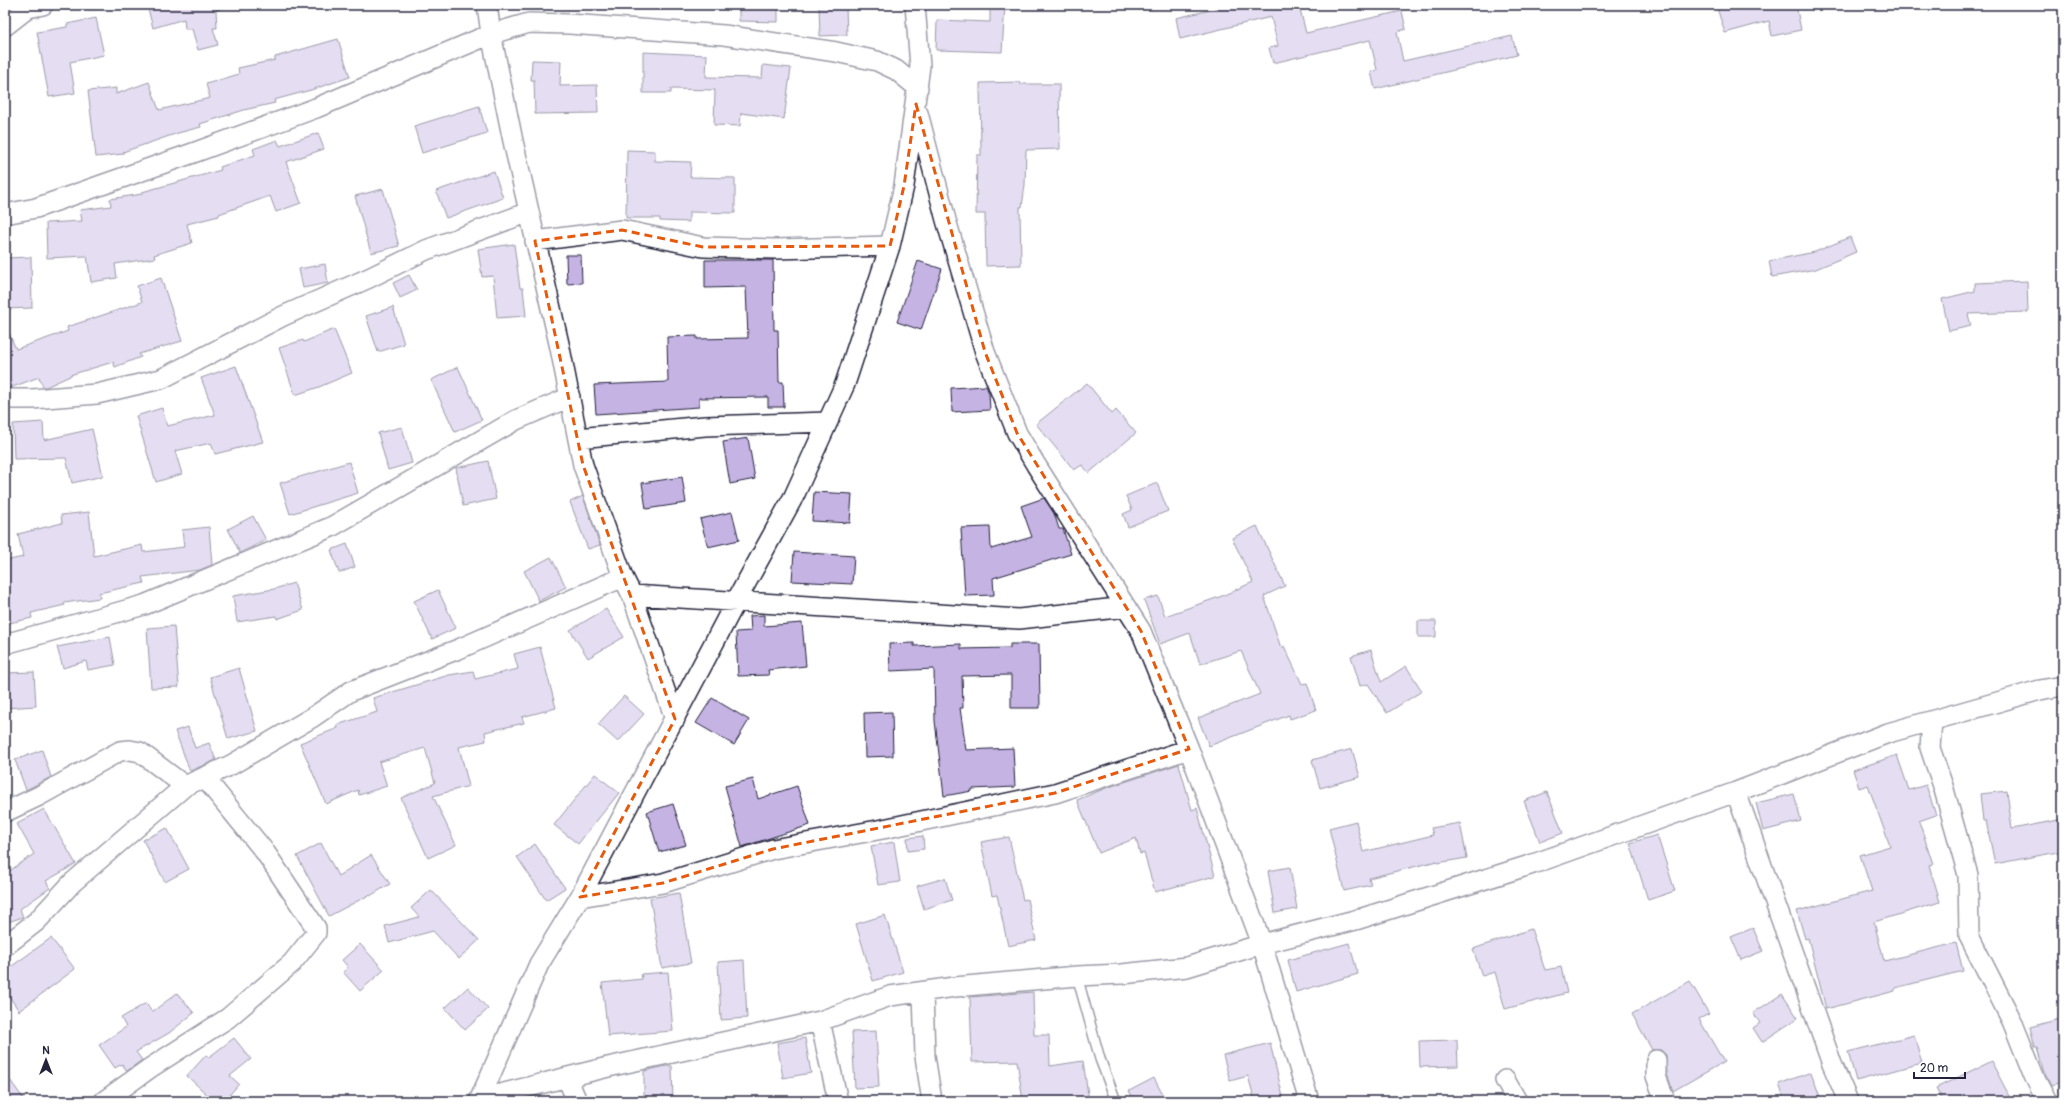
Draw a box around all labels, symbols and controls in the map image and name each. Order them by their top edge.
north arrow [26,1040,66,1080]
text: N [42,1044,50,1057]
scale bar [1914,1054,1965,1080]
text: 20 m [1920,1061,1949,1076]

